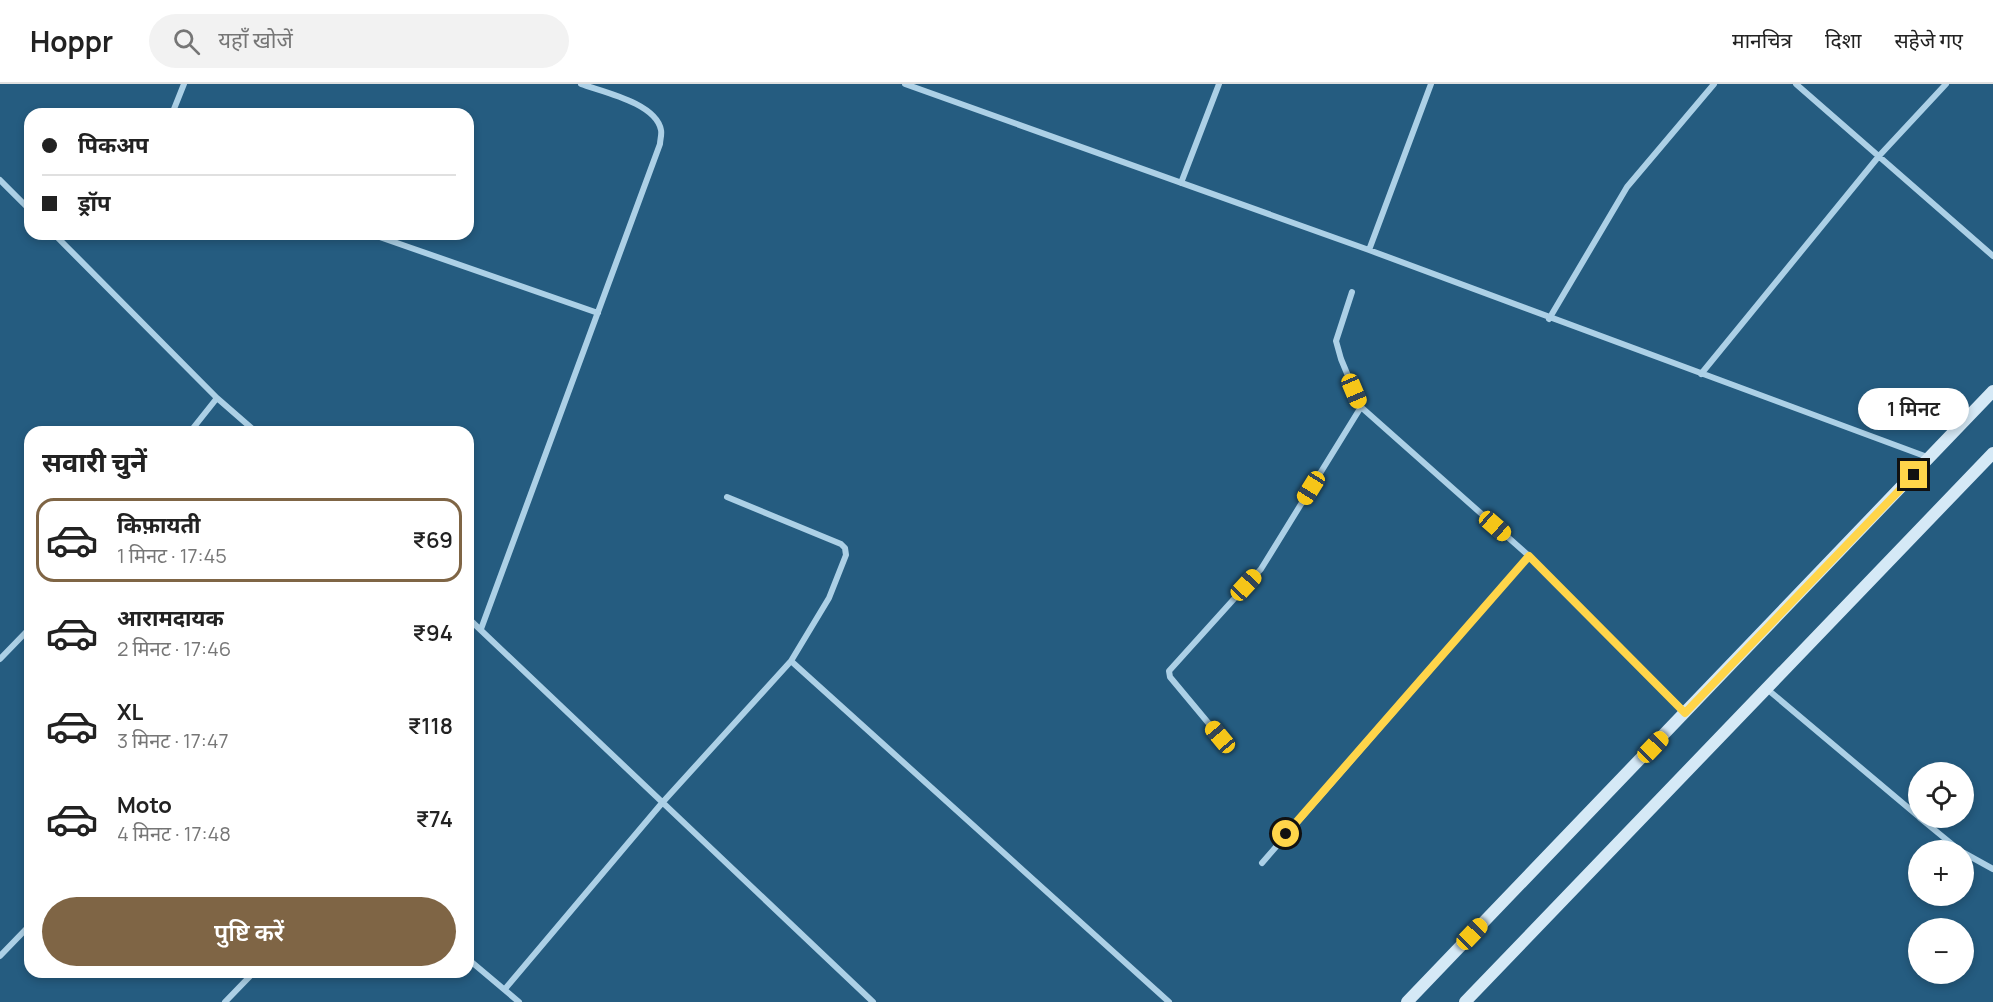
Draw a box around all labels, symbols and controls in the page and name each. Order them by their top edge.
search box [149,14,569,68]
text: Hoppr [30,22,113,60]
icon: search [170,25,203,58]
text: यहाँ खोजें [218,25,293,55]
text: मानचित्र [1732,26,1792,54]
text: दिशा [1825,26,1861,54]
text: सहेजे गए [1894,26,1963,54]
text: पिकअप [78,130,149,160]
text: ड्रॉप [78,188,111,218]
car [1339,371,1369,411]
callout: 1 मिनट [1858,388,1970,430]
text: 1 मिनट [1887,395,1940,422]
text: सवारी चुनें [42,443,147,480]
route end [1900,461,1927,488]
car [1294,468,1328,508]
car [1476,507,1514,545]
text: किफ़ायती [117,510,201,540]
icon: car [45,513,99,567]
text: ₹69 [413,525,453,555]
text: 1 मिनट · 17:45 [117,542,227,569]
car [1227,566,1265,604]
text: आरामदायक [117,603,224,633]
icon: car [45,606,99,660]
text: ₹94 [413,618,453,648]
text: 2 मिनट · 17:46 [117,635,231,662]
text: XL [117,697,143,727]
icon: car [45,699,99,753]
text: ₹118 [408,711,453,741]
car [1202,717,1238,757]
text: 3 मिनट · 17:47 [117,727,229,754]
car [1634,728,1672,766]
map controls [1908,762,1974,984]
button: locate [1908,762,1974,828]
text: Moto [117,790,172,820]
icon: car [45,792,99,846]
text: ₹74 [416,804,453,834]
text: 4 मिनट · 17:48 [117,820,231,847]
route start [1272,820,1299,847]
button: + [1908,840,1974,906]
button: पुष्टि करें [42,897,456,966]
car [1453,915,1491,953]
button: − [1908,918,1974,984]

